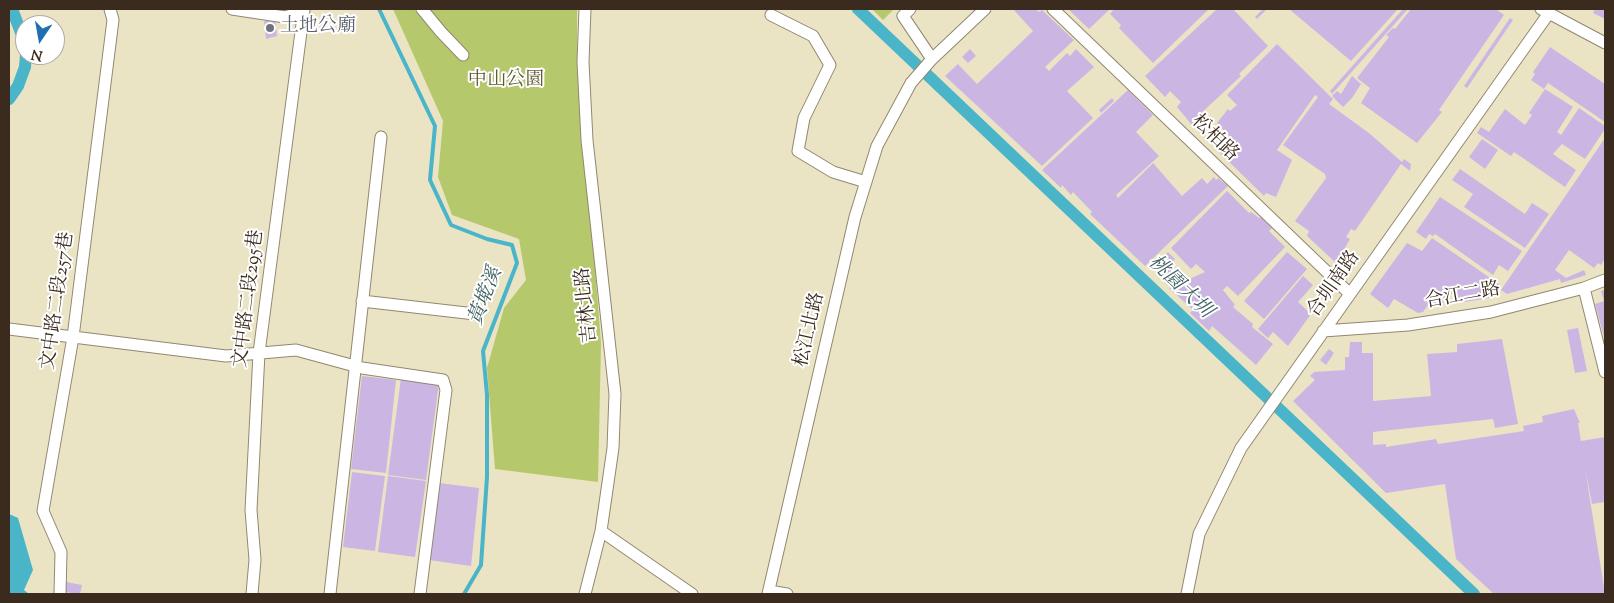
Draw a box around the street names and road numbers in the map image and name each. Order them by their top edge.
street label: 松柏路 [1186,111,1242,167]
street label: 文中路二段295巷 [230,229,270,369]
street label: 文中路二段257巷 [38,231,80,371]
street label: 合圳南路 [1304,247,1366,323]
street label: 吉林北路 [573,266,603,344]
street label: 合江二路 [1424,279,1502,315]
street label: 松江北路 [791,290,831,370]

